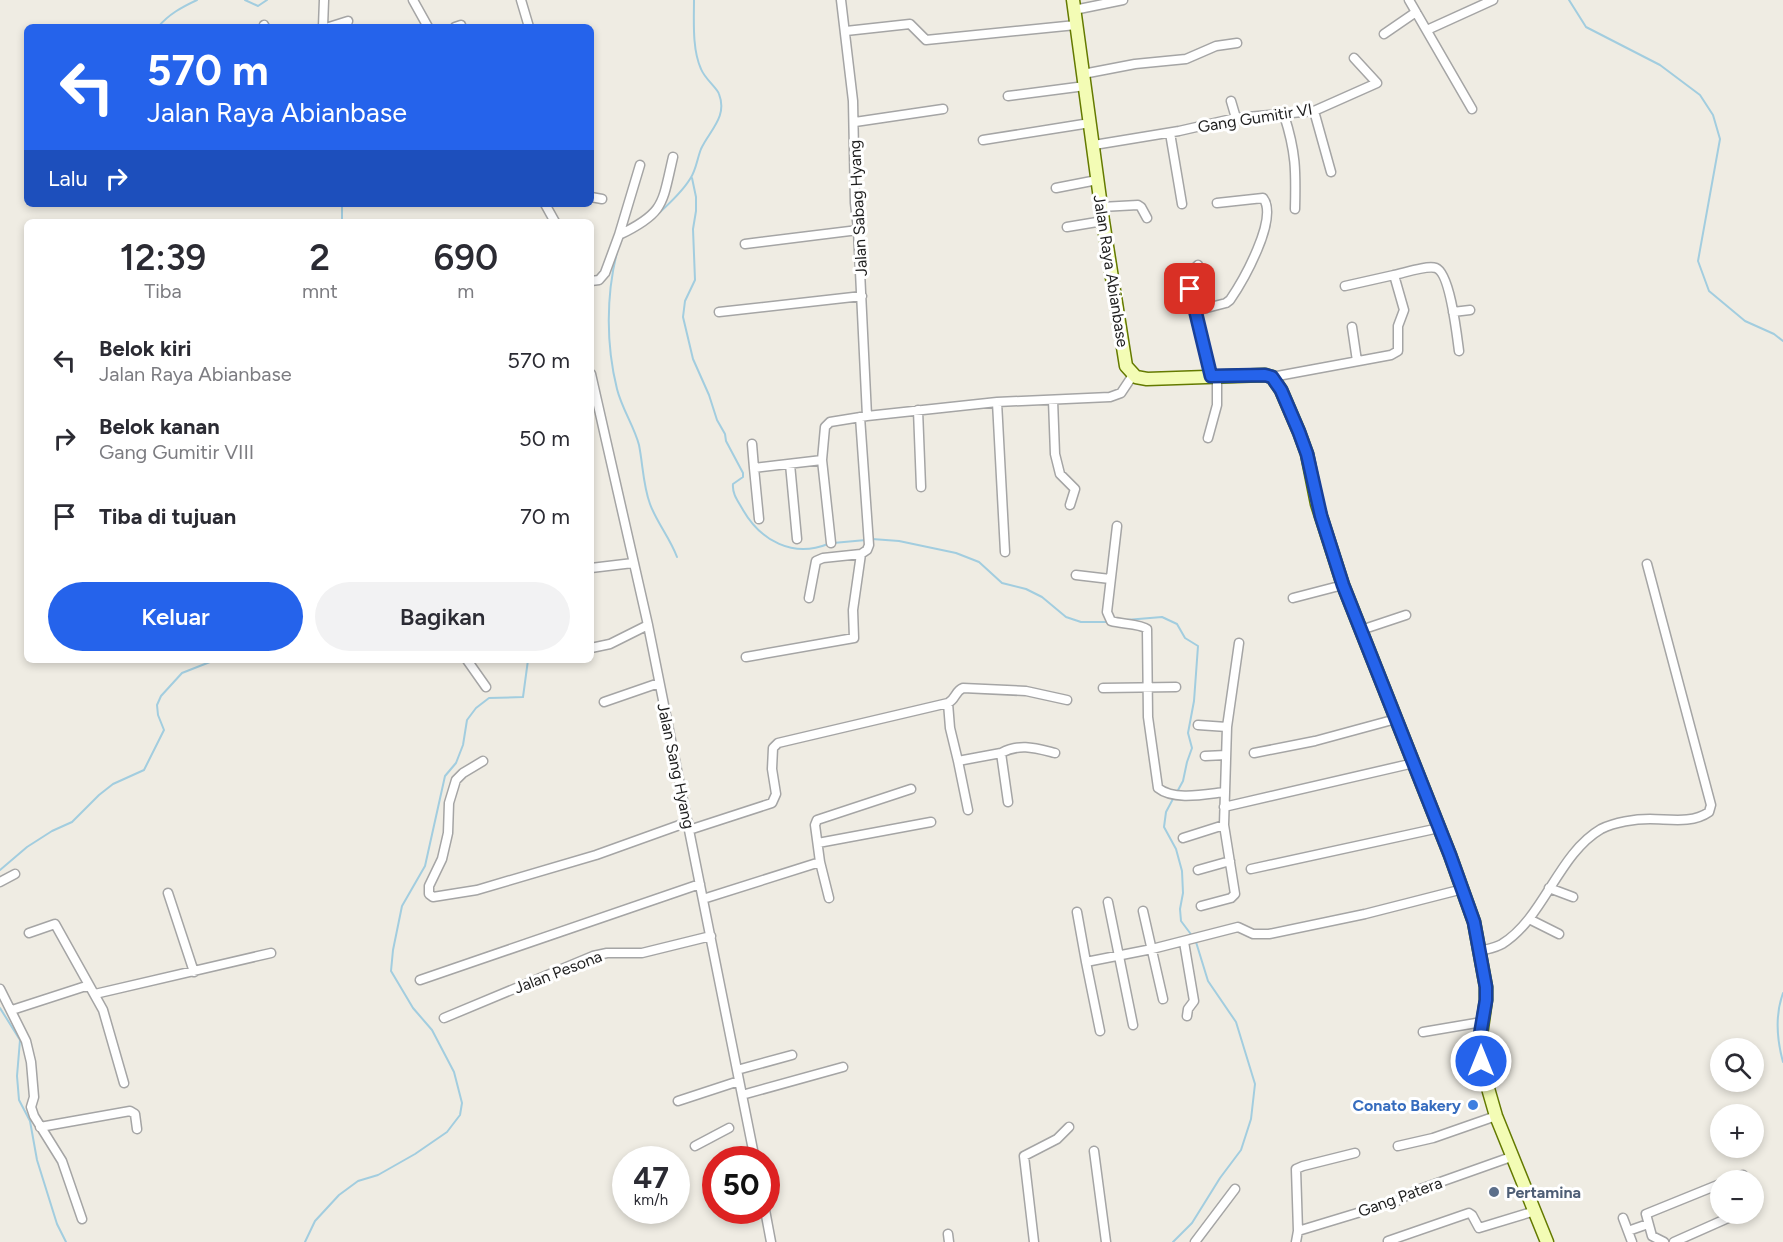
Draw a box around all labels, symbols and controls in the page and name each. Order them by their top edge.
text: 570 m [147,45,269,96]
icon: left [48,48,126,126]
text: Jalan Raya Abianbase [147,96,407,129]
street label: Gang Gumitir VI [1196,100,1314,136]
street label: Jalan Sabag Hyang [845,139,871,277]
icon: right [100,162,133,195]
text: Lalu [48,165,88,192]
street label: Jalan Raya Abianbase [1090,193,1132,349]
text: 12:39 [120,236,206,279]
text: 2 [310,236,330,279]
text: 690 [434,236,498,279]
pin [1164,263,1215,314]
icon: arrive [1173,272,1206,305]
text: Tiba [144,279,182,303]
text: mnt [302,279,338,303]
text: m [457,279,474,303]
text: Belok kiri [99,335,192,362]
icon: left [48,344,81,377]
text: 570 m [507,347,570,374]
text: Jalan Raya Abianbase [99,362,292,386]
text: Belok kanan [99,413,220,440]
icon: right [48,422,81,455]
text: 50 m [519,425,570,452]
text: Gang Gumitir VIII [99,440,254,464]
icon: arrive [48,500,81,533]
text: Tiba di tujuan [99,503,236,530]
text: 70 m [520,503,570,530]
button: Keluar [48,582,303,651]
button: Bagikan [315,582,570,651]
street label: Jalan Sang Hyang [653,701,699,831]
street label: Jalan Pesona [511,947,605,997]
position arrow [1449,1029,1513,1093]
map controls [1710,1038,1764,1224]
button: search [1710,1038,1764,1092]
place label: Conato Bakery [1352,1096,1462,1115]
marker: Conato Bakery [1466,1098,1480,1112]
button: + [1710,1104,1764,1158]
speed limit sign: 50 [702,1146,780,1224]
text: 47 [633,1159,669,1196]
button: − [1710,1170,1764,1224]
street label: Gang Patera [1355,1173,1445,1221]
place label: Pertamina [1506,1183,1581,1202]
marker: Pertamina [1487,1185,1501,1199]
text: km/h [634,1191,668,1209]

